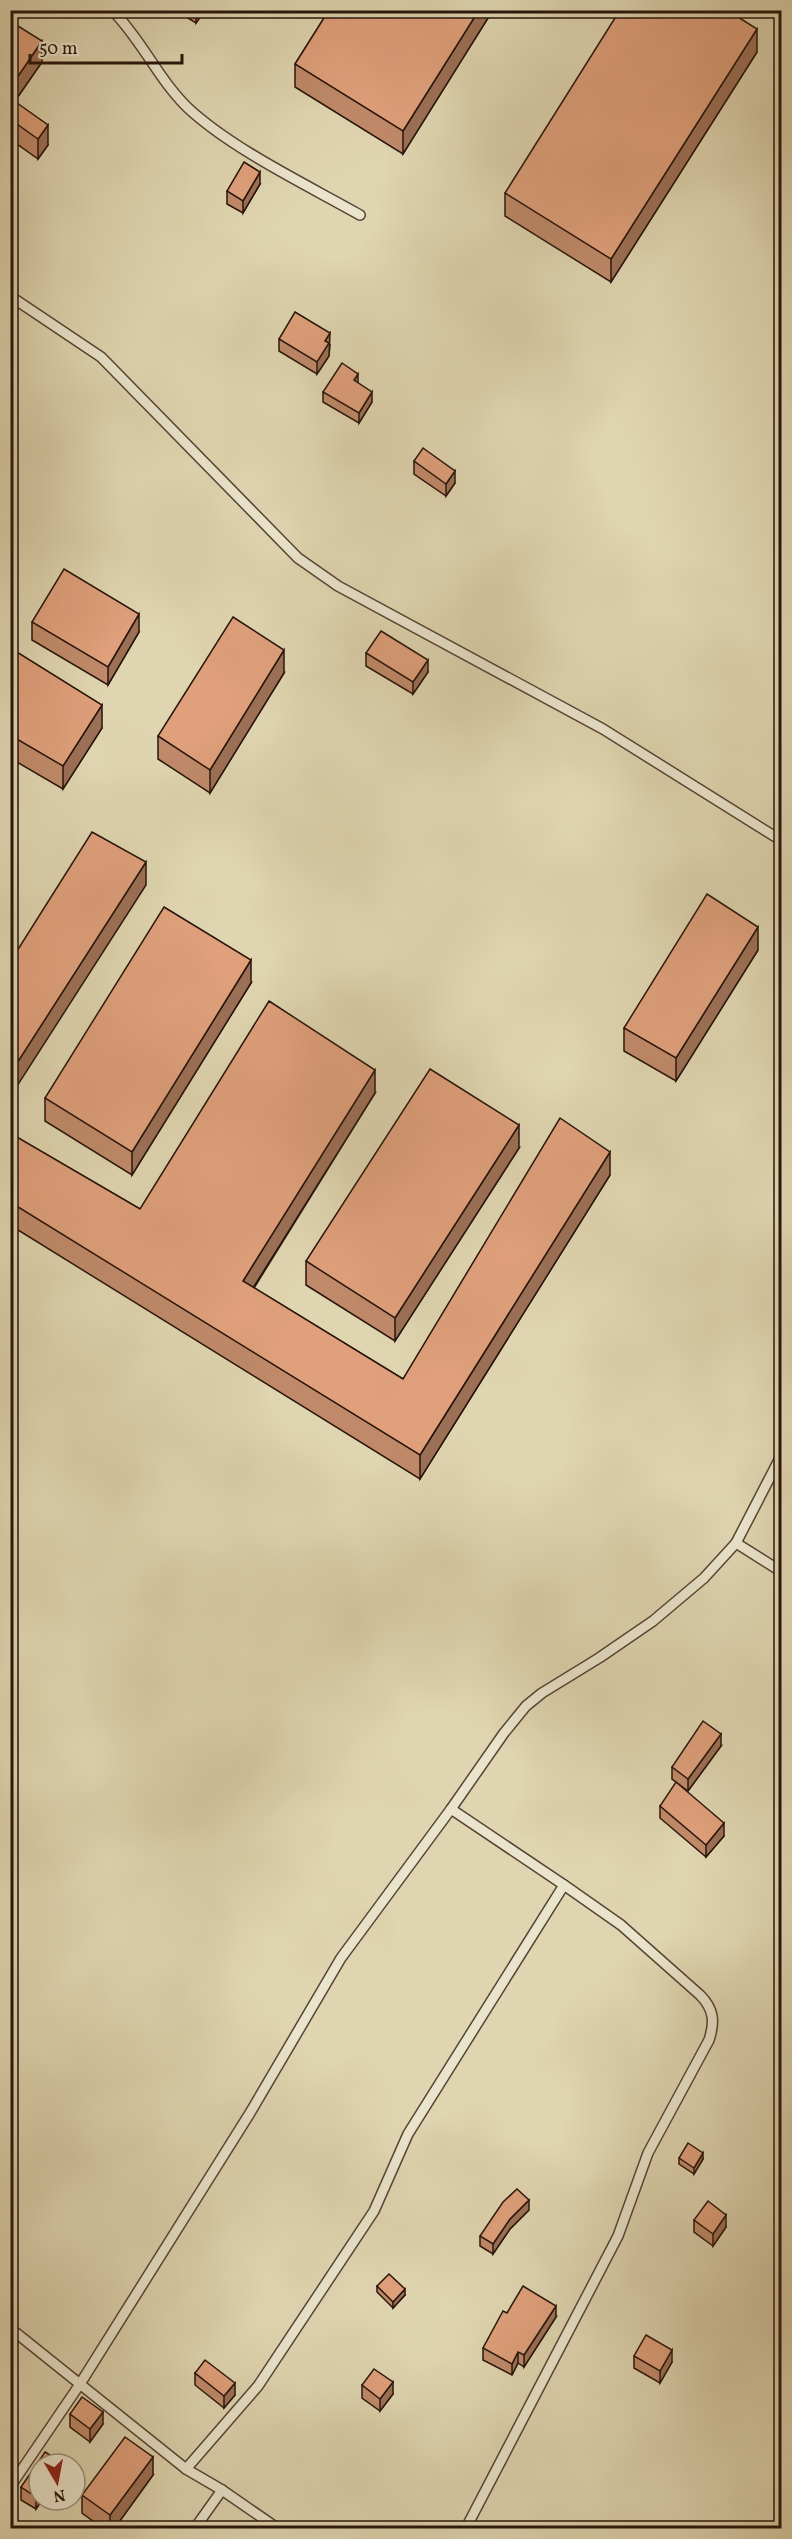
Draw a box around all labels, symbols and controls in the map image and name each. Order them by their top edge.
scale bar [30,27,182,65]
text: 50 m [39,37,78,62]
north arrow [27,2452,87,2512]
text: N [51,2483,67,2507]

